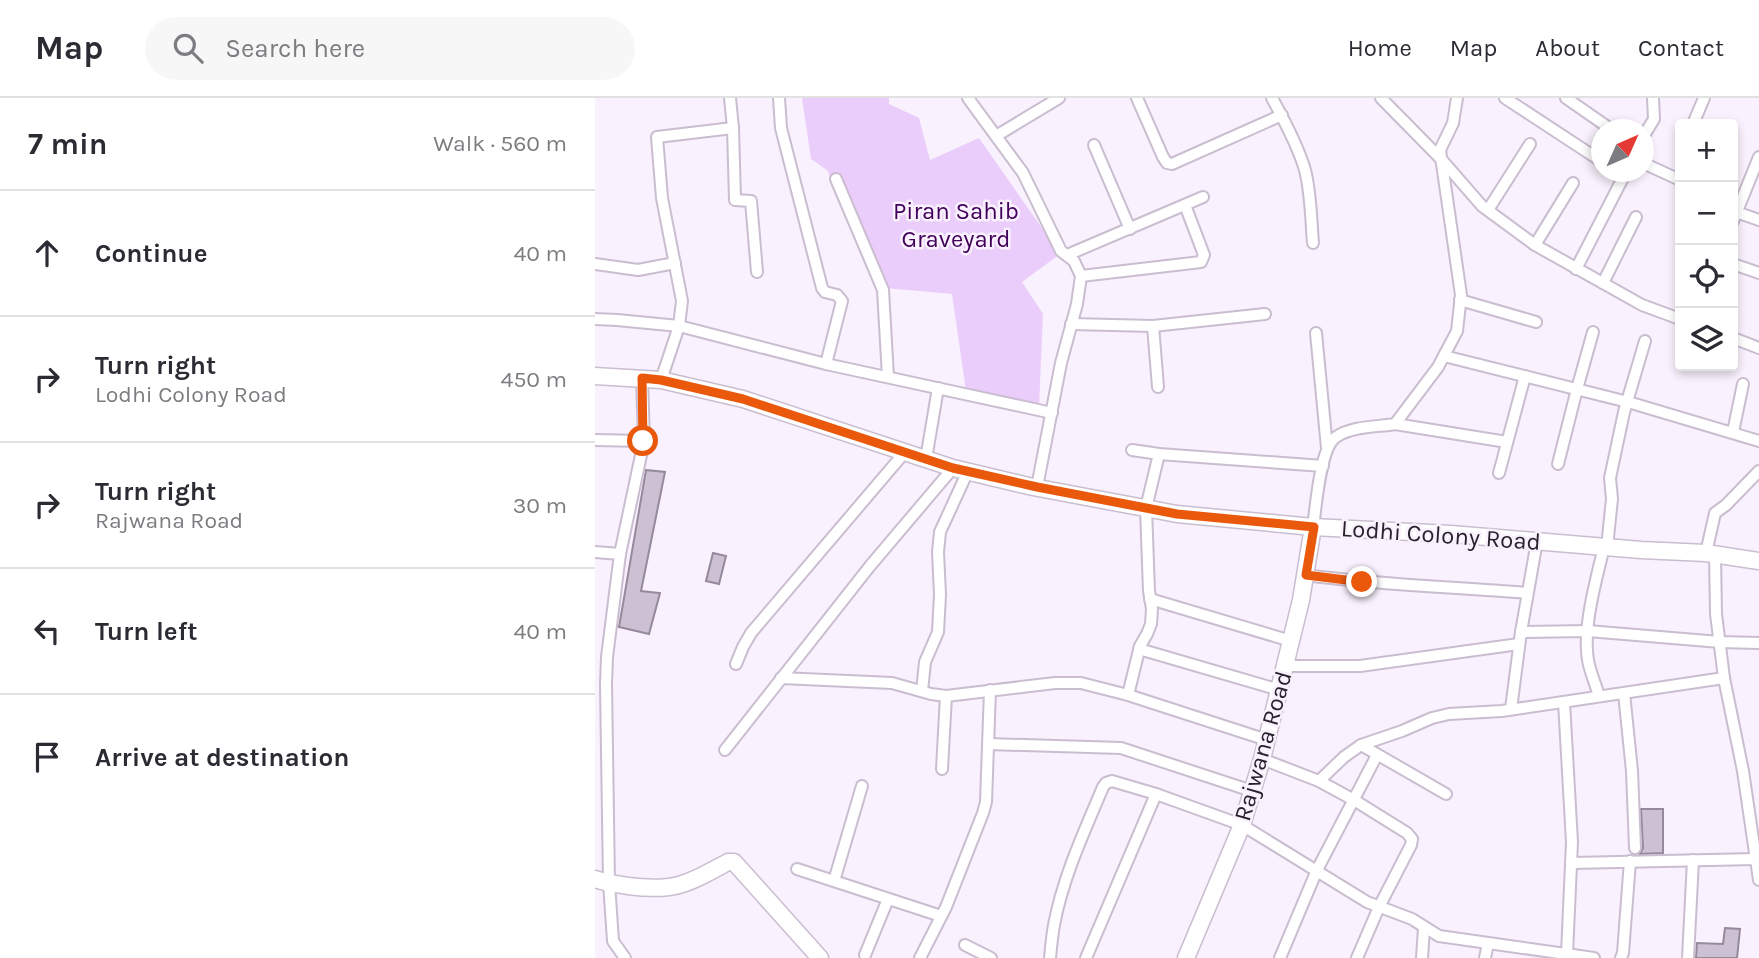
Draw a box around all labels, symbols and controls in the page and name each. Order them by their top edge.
search box [145,17,635,80]
text: Map [35,29,103,67]
icon: search [169,29,207,67]
text: Search here [225,33,365,64]
text: Home [1348,34,1412,62]
text: Map [1450,34,1497,62]
text: About [1535,34,1600,62]
text: Contact [1638,34,1724,62]
north arrow [1591,119,1654,182]
map controls [1675,119,1738,371]
button: + [1675,119,1738,182]
text: 7 min [28,126,108,162]
text: Walk · 560 m [433,130,567,157]
button: − [1675,182,1738,245]
park label: Piran Sahib Graveyard [893,197,1019,253]
icon: ahead [28,234,66,272]
text: Continue [95,238,207,269]
text: 40 m [514,240,567,267]
button: locate [1675,245,1738,308]
button: layers [1675,308,1738,371]
text: Turn right [95,350,216,381]
icon: right [28,360,66,398]
text: 450 m [501,366,567,393]
text: Lodhi Colony Road [95,381,287,408]
route start [627,425,658,456]
text: Turn right [95,476,216,507]
icon: right [28,486,66,524]
text: 30 m [513,492,567,519]
text: Rajwana Road [95,507,243,534]
street label: Lodhi Colony Road [1340,514,1542,556]
route end [1346,566,1377,597]
icon: left [28,612,66,650]
text: Turn left [95,616,197,647]
text: 40 m [514,618,567,645]
street label: Rajwana Road [1228,668,1298,824]
icon: arrive [28,738,66,776]
text: Arrive at destination [95,742,349,773]

